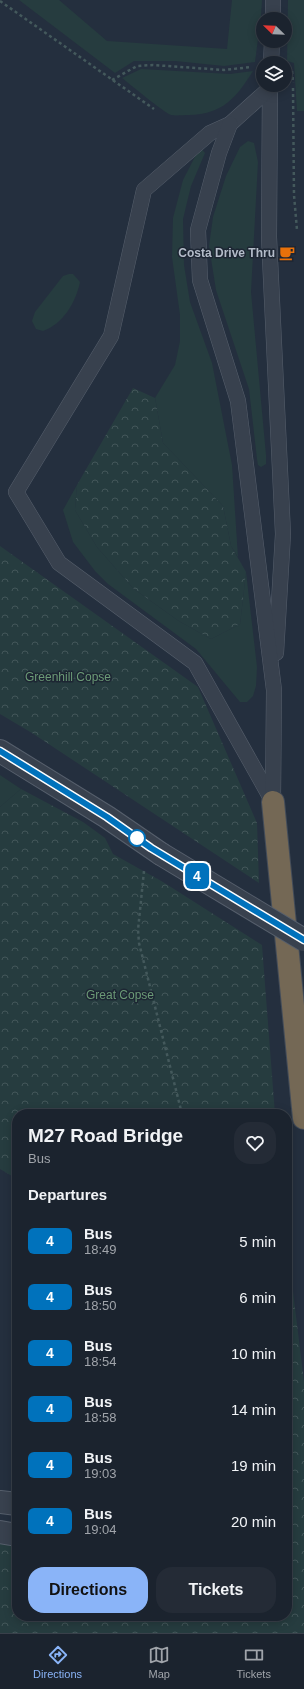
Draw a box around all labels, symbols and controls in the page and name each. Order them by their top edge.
north arrow [256,12,292,48]
map controls [256,12,292,92]
button: layers [256,56,292,92]
cafe icon: Costa Drive Thru [278,244,296,262]
place label: Costa Drive Thru [178,246,275,260]
park label: Greenhill Copse [25,670,111,684]
unlabelled marker [128,829,146,847]
line badge: 4 [184,863,210,889]
text: 4 [193,868,201,884]
park label: Great Copse [86,988,154,1002]
button: heart [234,1122,276,1164]
text: M27 Road Bridge [28,1125,183,1146]
text: Bus [28,1151,50,1166]
text: Departures [28,1186,107,1203]
text: Bus [84,1225,112,1242]
text: 4 [46,1233,54,1249]
text: 5 min [239,1233,276,1250]
text: 18:49 [84,1242,117,1257]
text: Bus [84,1281,112,1298]
text: 4 [46,1289,54,1305]
text: 6 min [239,1289,276,1306]
text: 18:50 [84,1298,117,1313]
text: Bus [84,1337,112,1354]
text: 4 [46,1345,54,1361]
text: 10 min [231,1345,276,1362]
text: 18:54 [84,1354,117,1369]
text: Bus [84,1393,112,1410]
text: 4 [46,1401,54,1417]
text: 14 min [231,1401,276,1418]
text: 18:58 [84,1410,117,1425]
text: Bus [84,1449,112,1466]
text: 4 [46,1457,54,1473]
text: 19 min [231,1457,276,1474]
text: 19:03 [84,1466,117,1481]
text: Bus [84,1505,112,1522]
text: 4 [46,1513,54,1529]
text: 20 min [231,1513,276,1530]
text: 19:04 [84,1522,117,1537]
button: Directions [28,1567,148,1613]
button: Tickets [156,1567,276,1613]
tab: Directions [33,1644,82,1680]
tab: Map [148,1644,170,1680]
tab: Tickets [236,1644,271,1680]

